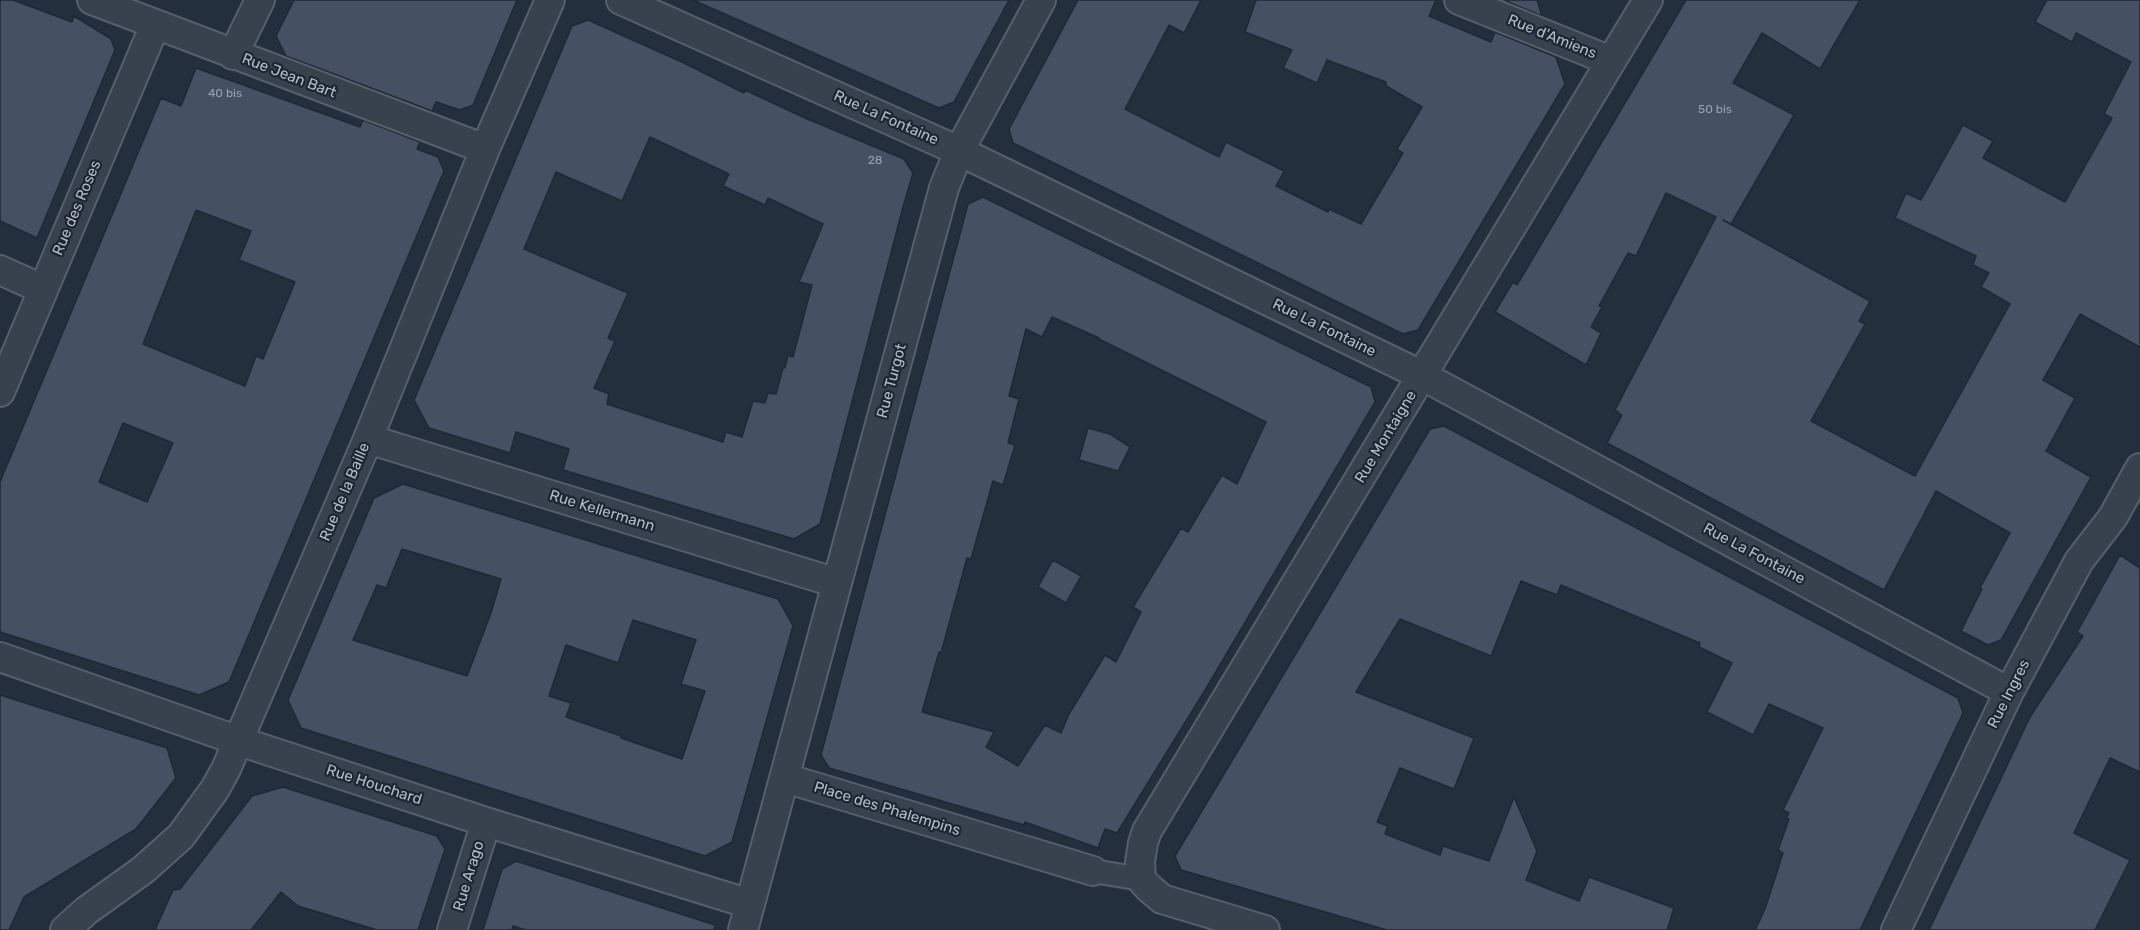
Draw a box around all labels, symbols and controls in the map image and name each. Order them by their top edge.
street label: Rue d'Amiens [1505,11,1599,63]
street label: Rue Jean Bart [239,50,339,102]
house number: 40 bis [208,87,242,101]
street label: Rue La Fontaine [831,87,941,149]
house number: 50 bis [1698,103,1732,117]
house number: 28 [868,154,882,168]
street label: Rue des Roses [49,158,105,258]
street label: Rue La Fontaine [1269,295,1379,361]
street label: Rue Turgot [873,342,911,420]
street label: Rue Montaigne [1351,388,1421,486]
street label: Rue de la Baille [316,440,374,544]
street label: Rue Kellermann [547,486,657,536]
street label: Rue La Fontaine [1700,520,1808,588]
street label: Rue Ingres [1984,657,2034,731]
street label: Rue Houchard [324,761,424,809]
street label: Place des Phalempins [812,778,962,840]
street label: Rue Arago [450,839,488,913]

